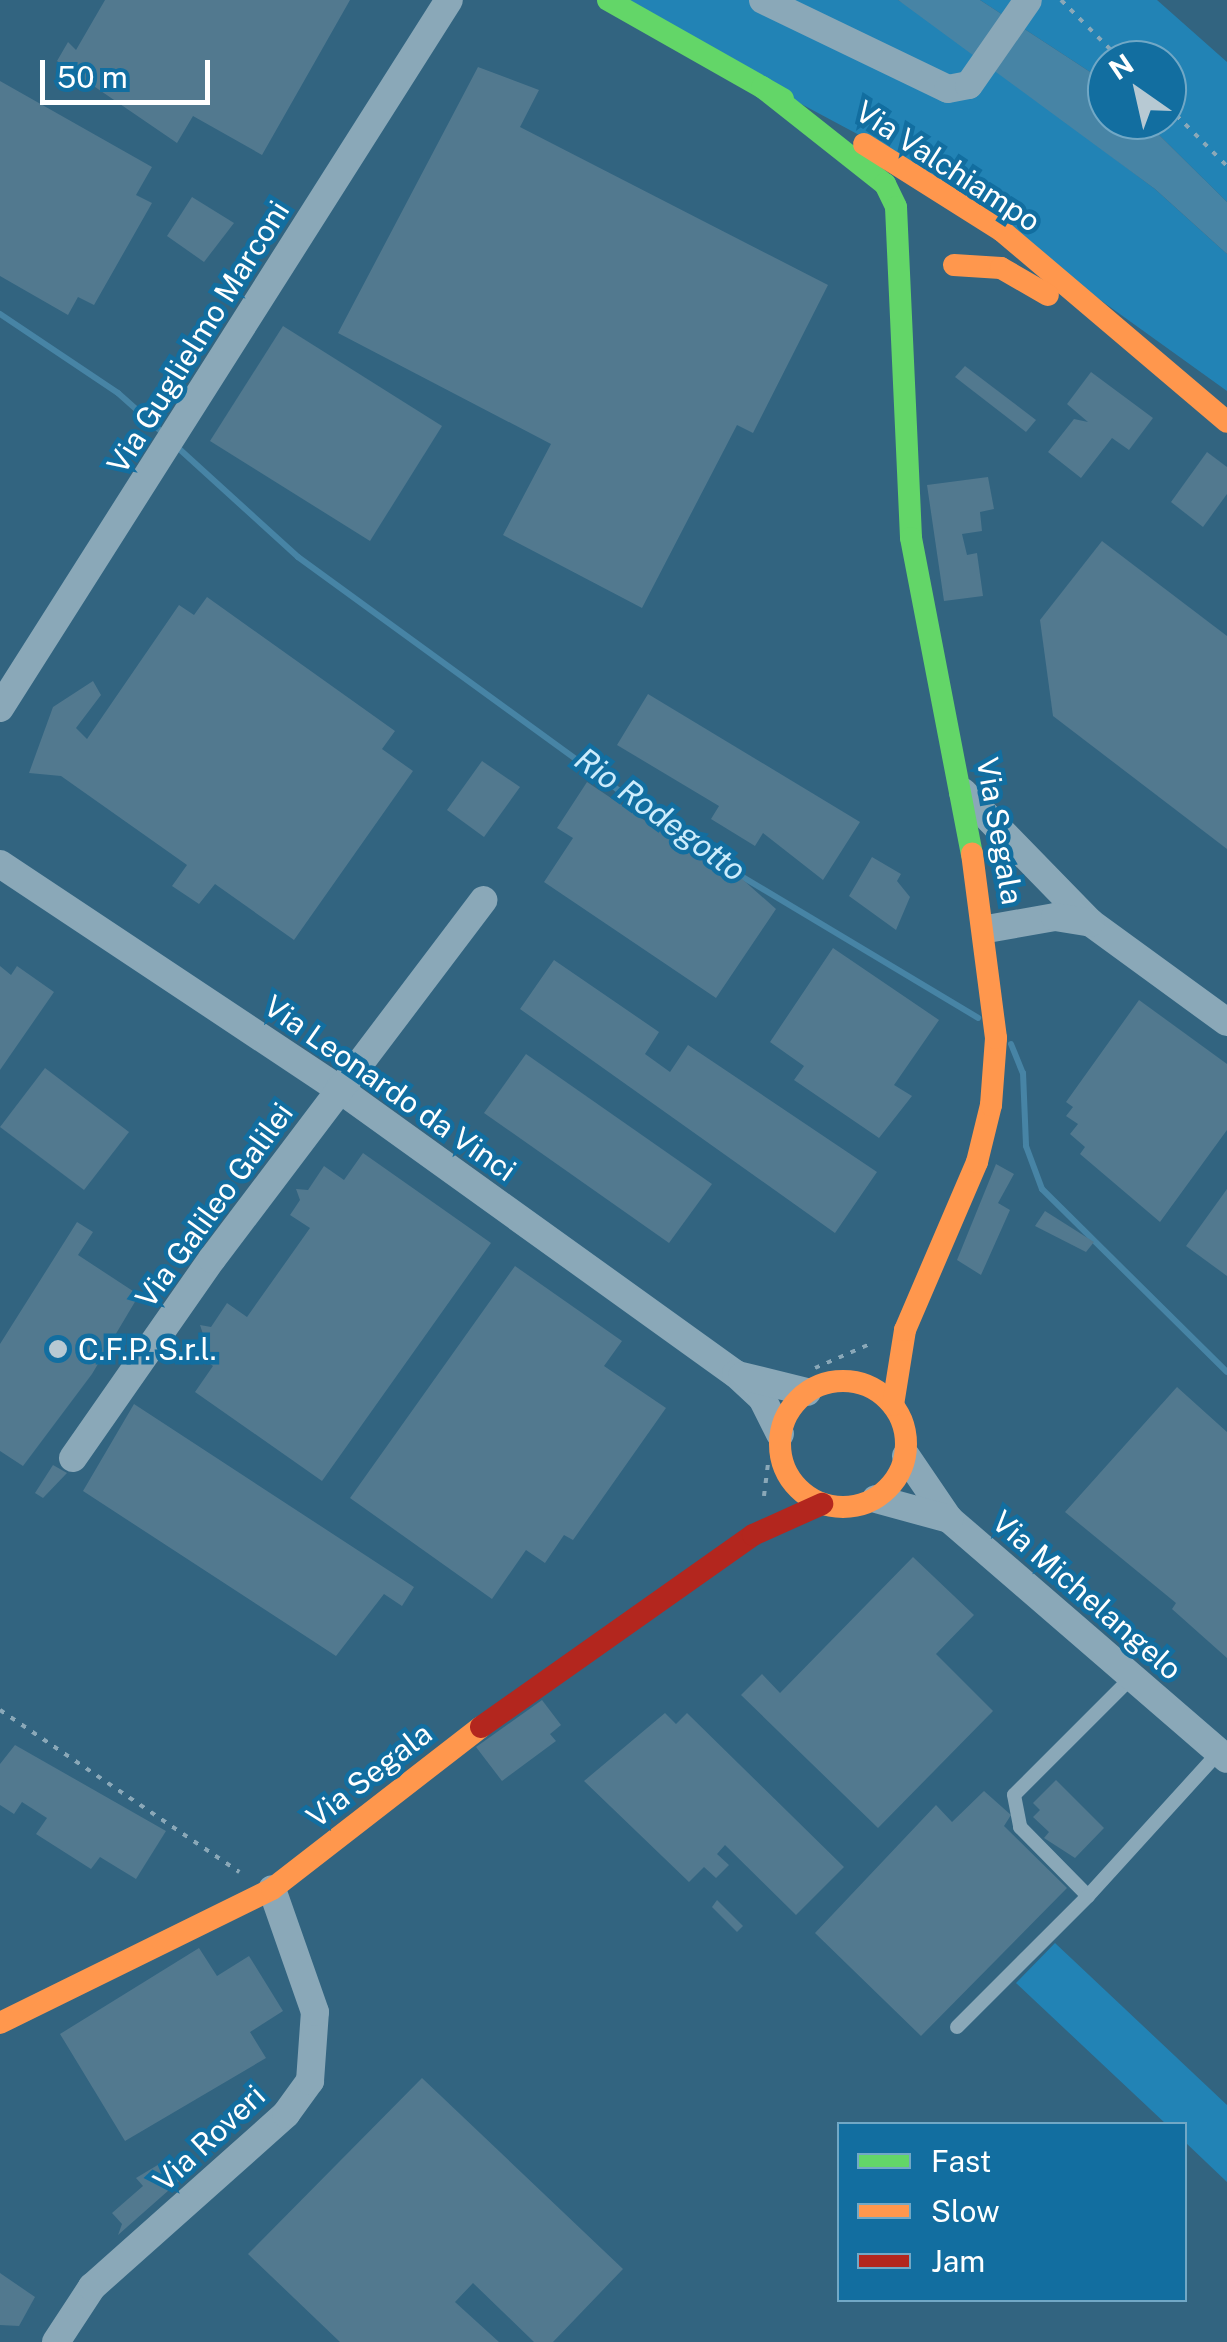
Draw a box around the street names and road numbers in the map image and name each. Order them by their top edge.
street label: Via Valchiampo [849,93,1047,239]
street label: Via Guglielmo Marconi [99,194,297,480]
street label: Via Segala [969,755,1031,907]
street label: Via Leonardo da Vinci [257,987,523,1189]
street label: Via Galileo Galilei [128,1096,300,1314]
street label: Via Michelangelo [985,1503,1189,1687]
street label: Via Segala [299,1715,439,1835]
street label: Via Roveri [146,2077,272,2199]

